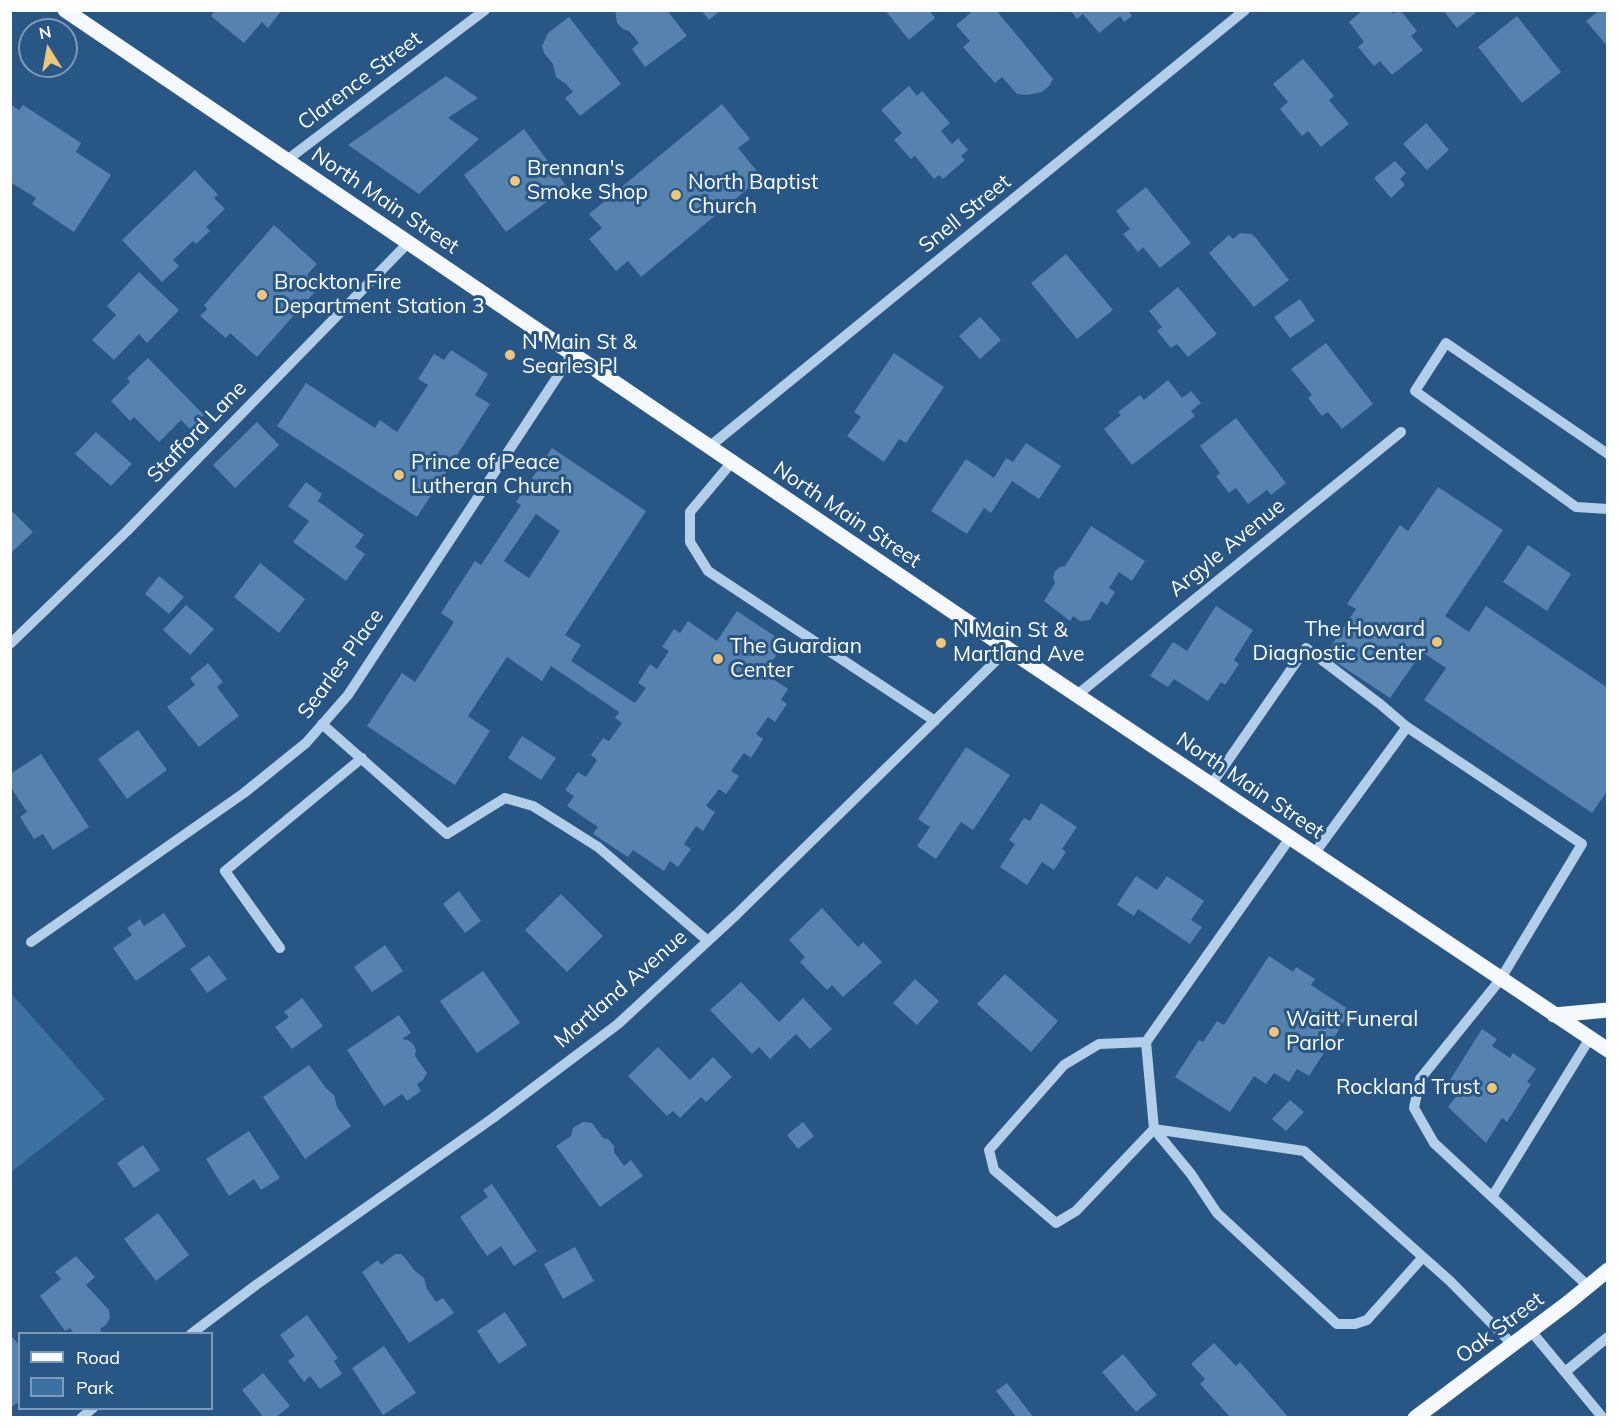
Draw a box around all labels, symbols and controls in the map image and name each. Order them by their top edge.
north arrow [18,18,78,78]
text: N [37,21,53,43]
street label: Clarence Street [293,26,427,136]
street label: North Main Street [306,142,464,260]
place label: Brennan's Smoke Shop [527,156,648,206]
street label: Snell Street [914,169,1016,259]
place label: North Baptist Church [688,170,818,220]
marker: Brennan's Smoke Shop [508,174,522,188]
marker: North Baptist Church [669,188,683,202]
place label: Brockton Fire Department Station 3 [274,270,485,320]
marker: Brockton Fire Department Station 3 [255,288,269,302]
place label: N Main St & Searles Pl [522,330,637,380]
marker: N Main St & Searles Pl [503,348,517,362]
street label: Stafford Lane [142,376,252,488]
place label: Prince of Peace Lutheran Church [411,450,572,500]
street label: North Main Street [768,456,926,574]
marker: Prince of Peace Lutheran Church [392,468,406,482]
street label: Argyle Avenue [1164,494,1290,602]
street label: Searles Place [293,604,389,724]
place label: The Howard Diagnostic Center [1253,617,1425,667]
place label: N Main St & Martland Ave [953,618,1084,668]
place label: The Guardian Center [730,634,862,684]
marker: The Howard Diagnostic Center [1430,635,1444,649]
marker: N Main St & Martland Ave [934,636,948,650]
marker: The Guardian Center [711,652,725,666]
street label: North Main Street [1171,727,1329,845]
street label: Martland Avenue [550,925,692,1053]
place label: Waitt Funeral Parlor [1286,1007,1418,1057]
marker: Waitt Funeral Parlor [1267,1025,1281,1039]
place label: Rockland Trust [1336,1075,1480,1101]
marker: Rockland Trust [1485,1081,1499,1095]
street label: Oak Street [1451,1287,1549,1369]
legend [18,1332,213,1410]
text: Road [76,1346,120,1369]
text: Park [76,1376,114,1399]

